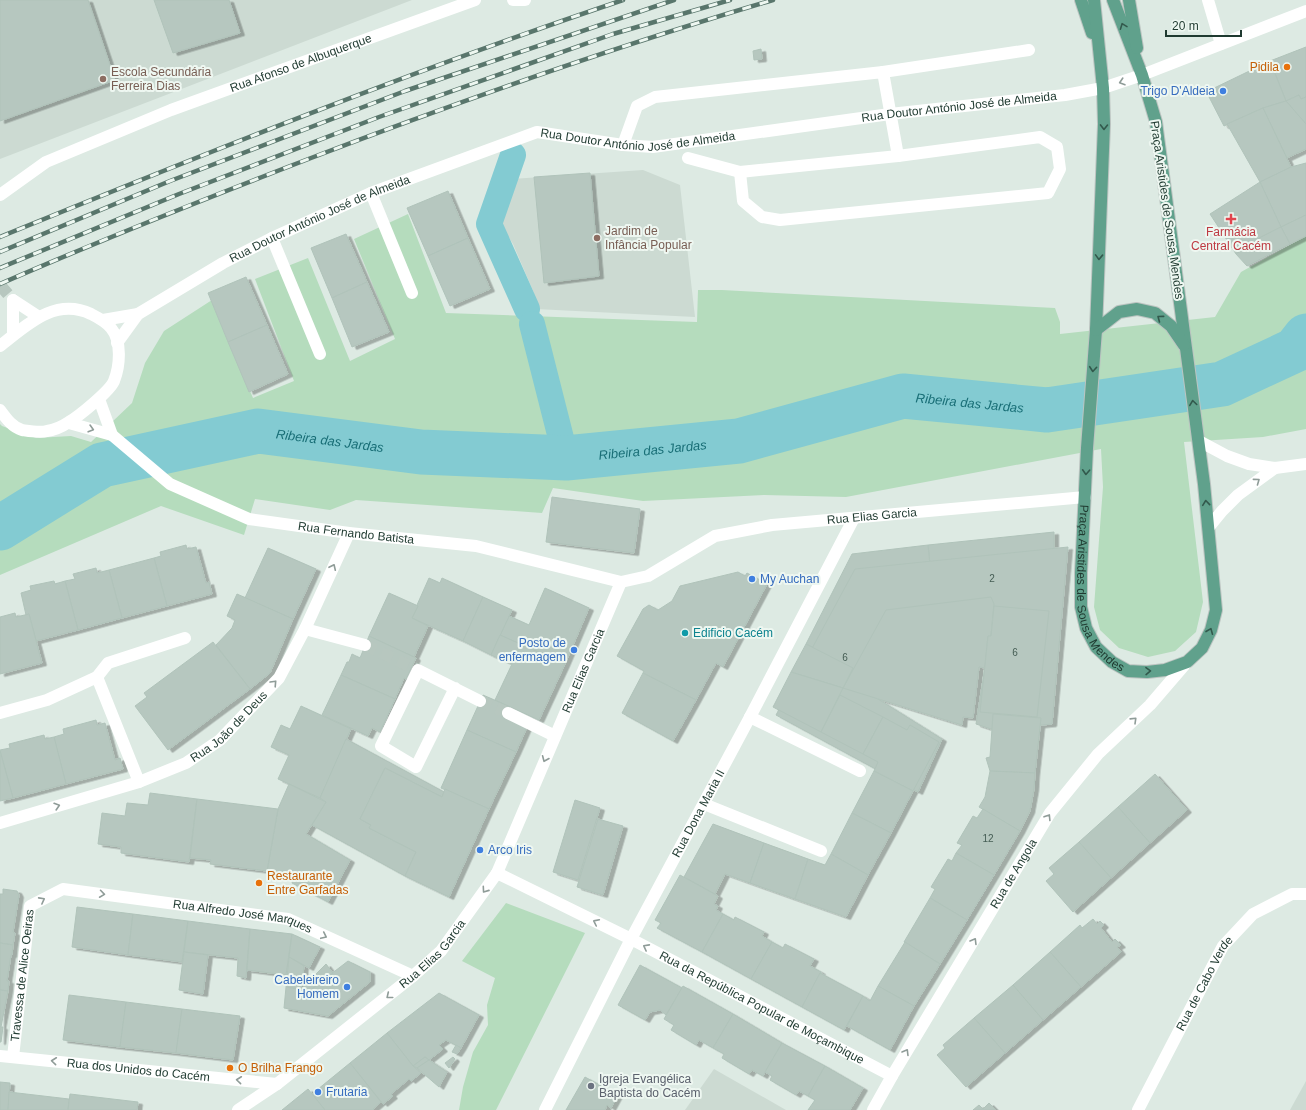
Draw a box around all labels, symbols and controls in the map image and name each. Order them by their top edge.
scale bar [1166,12,1241,38]
text: 20 m [1172,19,1199,33]
one-way arrow [1119,22,1127,29]
street label: Rua Afonso de Albuquerque [228,31,374,95]
place label: Pidila [1250,60,1279,74]
marker: Pidila [1282,62,1292,72]
place label: Escola Secundária Ferreira Dias [111,65,211,93]
marker: Escola Secundária Ferreira Dias [98,74,108,84]
one-way arrow [1119,77,1126,85]
place label: Trigo D'Aldeia [1140,84,1215,98]
marker: Trigo D'Aldeia [1218,86,1228,96]
street label: Rua Doutor António José de Almeida [861,89,1058,125]
street label: Praça Aristides de Sousa Mendes [1148,120,1186,300]
one-way arrow [1100,124,1108,130]
street label: Rua Doutor António José de Almeida [539,126,736,154]
street label: Rua Doutor António José de Almeida [227,172,412,266]
marker: Farmácia Central Cacém [1226,214,1236,224]
place label: Jardim de Infância Popular [605,224,692,252]
place label: Farmácia Central Cacém [1191,225,1271,253]
marker: Jardim de Infância Popular [592,233,602,243]
one-way arrow [1095,254,1104,260]
one-way arrow [1158,316,1165,323]
one-way arrow [1089,366,1098,372]
water label: Ribeira das Jardas [915,390,1025,416]
one-way arrow [1189,400,1198,406]
one-way arrow [87,424,94,433]
water label: Ribeira das Jardas [275,426,385,455]
water label: Ribeira das Jardas [598,437,708,463]
one-way arrow [1081,469,1090,475]
one-way arrow [1253,479,1260,486]
one-way arrow [1202,500,1211,506]
street label: Praça Aristides de Sousa Mendes [1074,504,1127,675]
street label: Rua Elias Garcia [826,505,918,527]
street label: Rua Fernando Batista [297,519,415,547]
one-way arrow [328,564,336,572]
place label: My Auchan [760,572,819,586]
house number: 2 [989,573,995,584]
marker: My Auchan [747,574,757,584]
street label: Rua Elias Garcia [559,626,607,715]
place label: Edificio Cacém [693,626,773,640]
marker: Edificio Cacém [680,628,690,638]
one-way arrow [1205,628,1213,635]
place label: Posto de enfermagem [499,636,566,664]
marker: Posto de enfermagem [569,645,579,655]
house number: 6 [1012,647,1018,658]
house number: 6 [842,652,848,663]
one-way arrow [1145,667,1151,676]
one-way arrow [269,680,277,688]
street label: Rua João de Deus [188,688,270,765]
one-way arrow [1129,717,1137,725]
one-way arrow [542,755,550,763]
street label: Rua Dona Maria II [669,767,728,860]
one-way arrow [53,802,60,811]
one-way arrow [1043,814,1050,821]
house number: 12 [982,833,994,844]
street label: Rua de Angola [987,836,1040,911]
place label: Arco Iris [488,843,532,857]
marker: Arco Iris [475,845,485,855]
place label: Restaurante Entre Garfadas [267,869,348,897]
marker: Restaurante Entre Garfadas [254,878,264,888]
one-way arrow [482,886,490,893]
one-way arrow [99,889,105,898]
one-way arrow [38,897,45,905]
street label: Rua Alfredo José Marques [172,897,314,936]
street label: Travessa de Alice Oeiras [8,909,37,1042]
street label: Rua Elias Garcia [396,917,468,991]
one-way arrow [593,919,600,927]
one-way arrow [320,931,328,939]
street label: Rua de Cabo Verde [1173,933,1236,1033]
one-way arrow [969,938,976,945]
one-way arrow [643,944,651,952]
street label: Rua da República Popular de Moçambique [657,948,867,1067]
place label: Cabeleireiro Homem [274,973,339,1001]
marker: Cabeleireiro Homem [342,982,352,992]
one-way arrow [386,991,393,998]
one-way arrow [902,1049,909,1056]
street label: Rua dos Unidos do Cacém [66,1056,210,1084]
one-way arrow [51,1057,57,1066]
place label: O Brilha Frango [238,1061,323,1075]
marker: O Brilha Frango [225,1063,235,1073]
place label: Igreja Evangélica Baptista do Cacém [599,1072,700,1100]
one-way arrow [236,1076,242,1085]
marker: Igreja Evangélica Baptista do Cacém [586,1081,596,1091]
place label: Frutaria [326,1085,368,1099]
marker: Frutaria [313,1087,323,1097]

